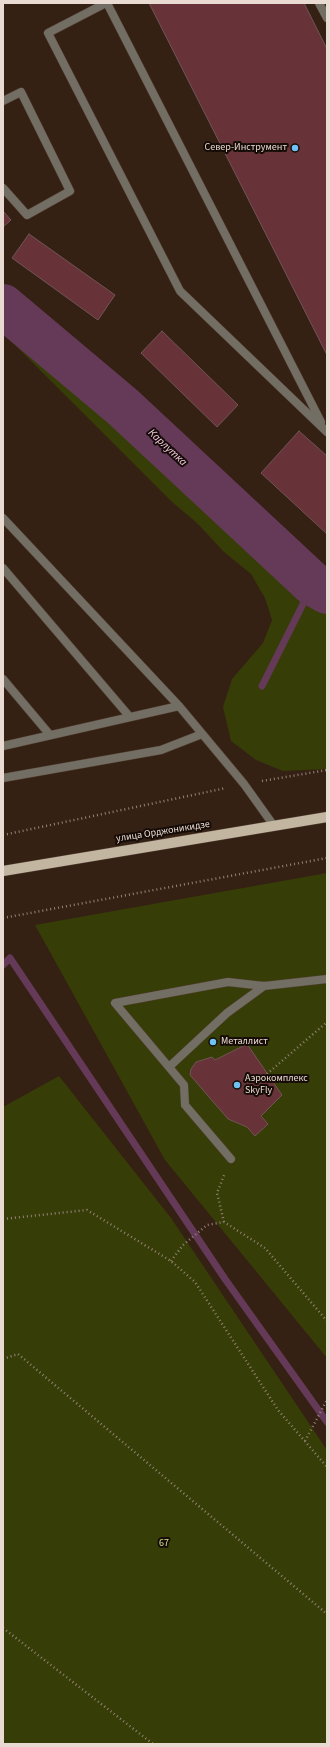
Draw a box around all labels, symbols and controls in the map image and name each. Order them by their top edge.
place label: Север-Инструмент [205,142,287,154]
marker: Север-Инструмент [290,143,300,153]
water label: Карлутка [145,427,189,469]
street label: улица Орджоникидзе [115,819,211,845]
place label: Металлист [221,1036,268,1048]
marker: Металлист [208,1037,218,1047]
place label: Аэрокомплекс SkyFly [245,1073,308,1096]
marker: Аэрокомплекс SkyFly [232,1080,242,1090]
park label: 67 [159,1538,169,1550]

